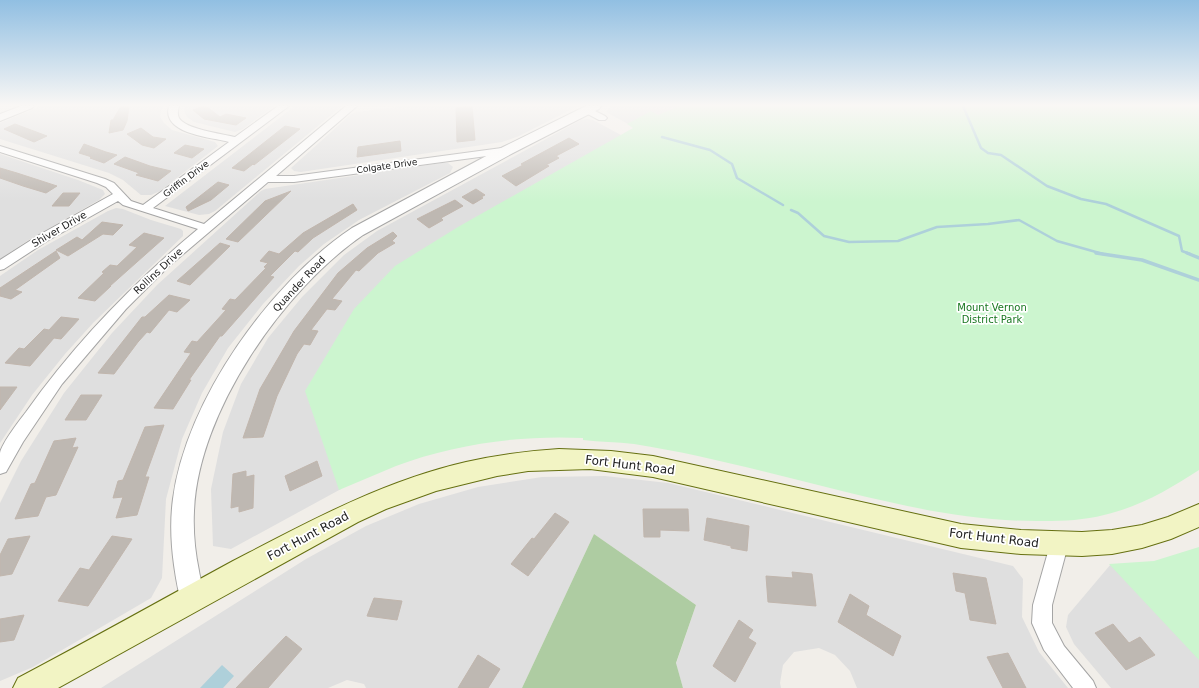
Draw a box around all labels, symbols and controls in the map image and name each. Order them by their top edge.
street label: Colgate Drive [356,157,419,175]
street label: Griffin Drive [161,158,211,199]
street label: Shiver Drive [30,209,88,249]
street label: Rollins Drive [131,246,185,296]
street label: Quander Road [271,254,327,314]
park label: Mount Vernon District Park [957,302,1027,325]
street label: Fort Hunt Road [584,453,676,477]
street label: Fort Hunt Road [265,509,351,563]
street label: Fort Hunt Road [948,526,1040,550]

